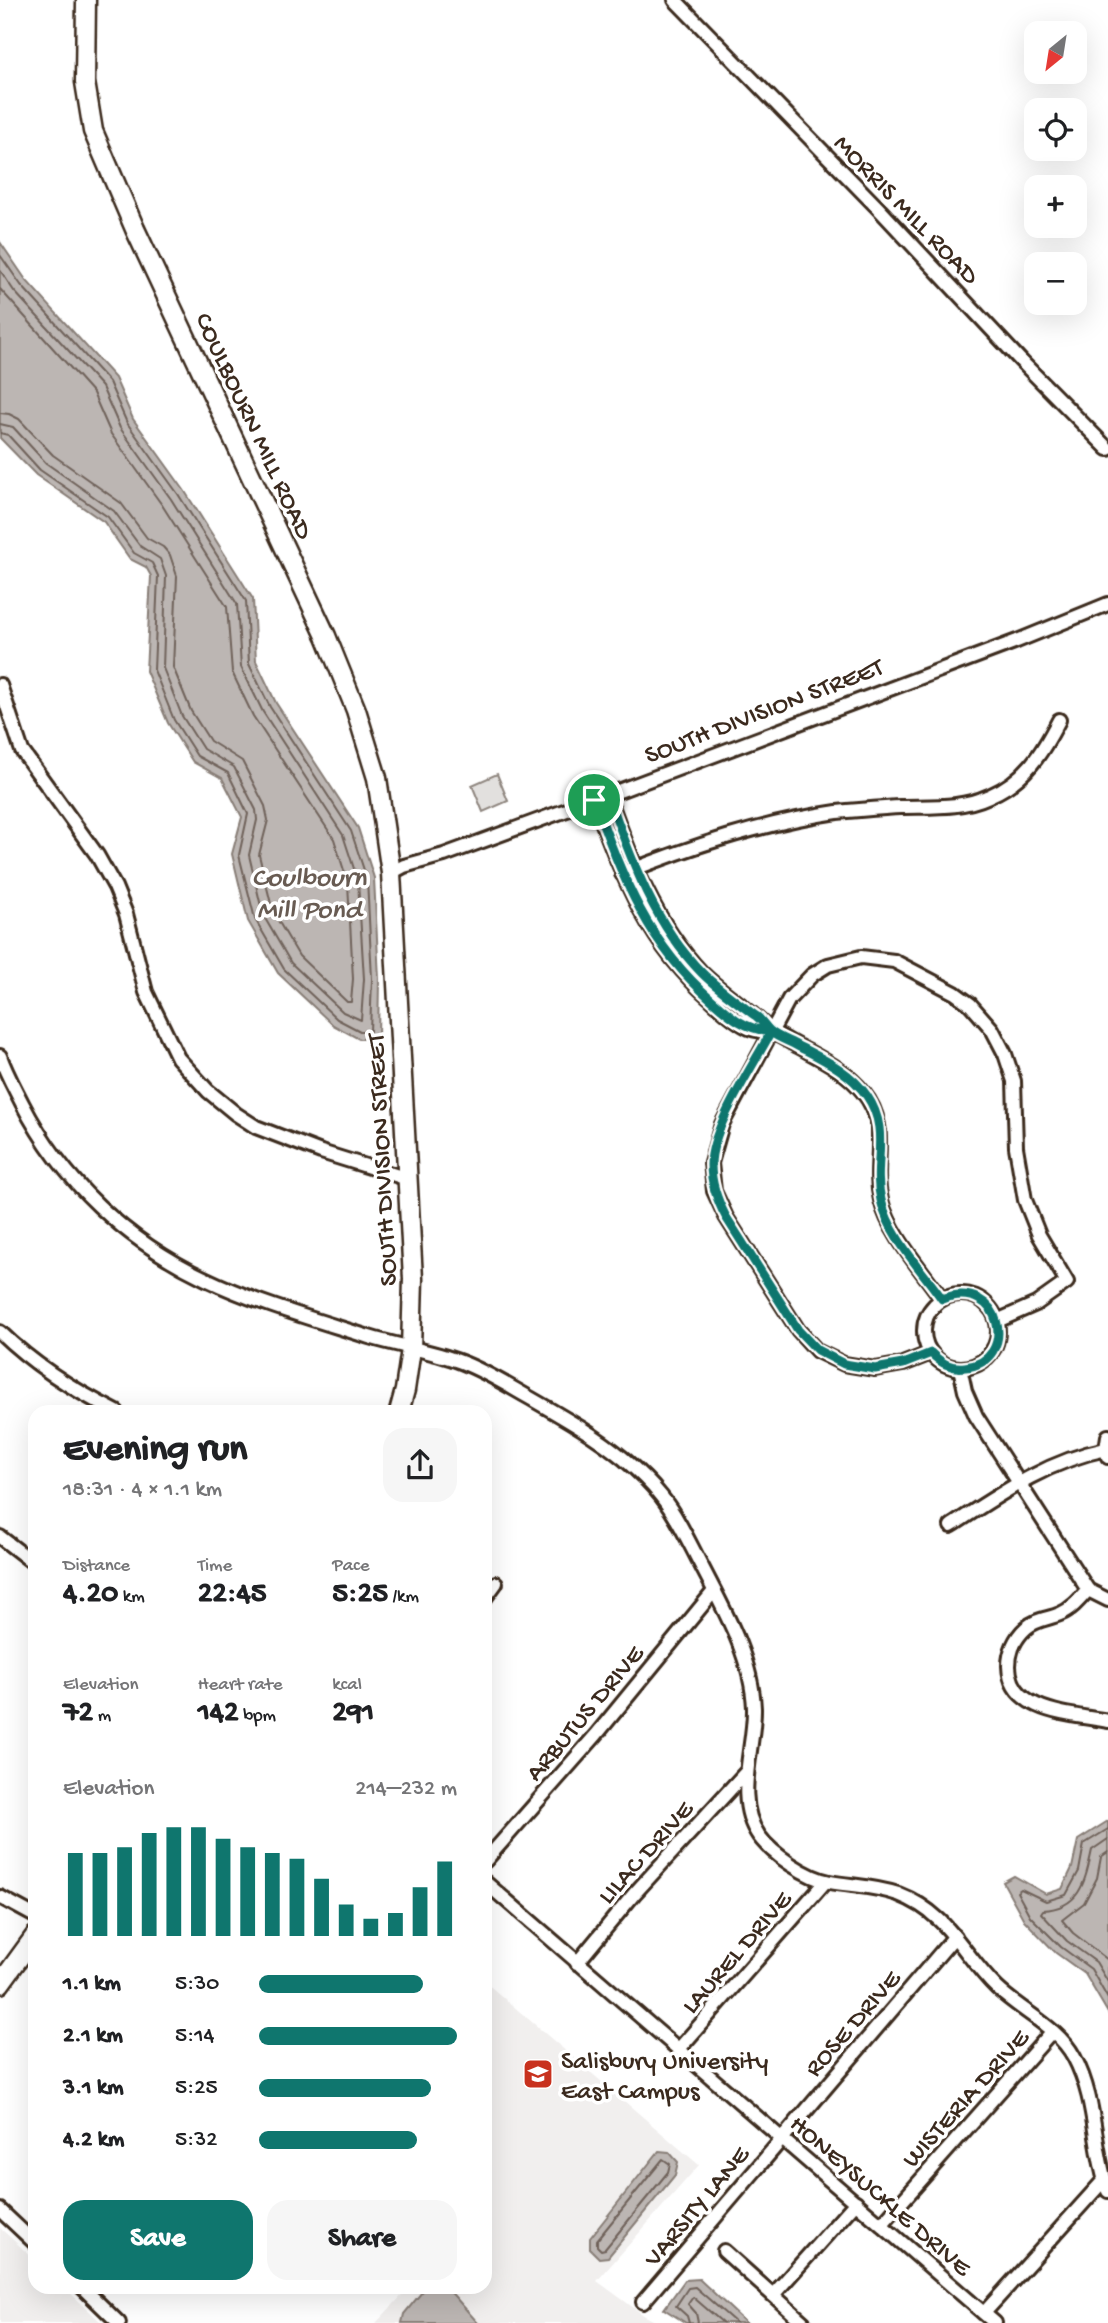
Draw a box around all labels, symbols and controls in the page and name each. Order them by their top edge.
north arrow [1024,21,1087,84]
map controls [1024,21,1087,315]
button: locate [1024,98,1087,161]
street label: MORRIS MILL ROAD [825,130,984,293]
button: + [1024,175,1087,238]
button: − [1024,252,1087,315]
street label: COULBOURN MILL ROAD [186,309,318,545]
street label: SOUTH DIVISION STREET [641,653,889,773]
pin [564,770,624,830]
icon: arrive [575,781,613,819]
water label: Coulbourn Mill Pond [252,863,367,928]
street label: SOUTH DIVISION STREET [362,1032,407,1287]
button: share [383,1428,457,1502]
text: Evening run [63,1429,247,1473]
text: 18:31 · 4 × 1.1 km [63,1477,222,1504]
text: Distance [63,1555,130,1578]
text: Time [198,1555,232,1578]
text: Pace [332,1555,370,1578]
text: 4.20 [63,1578,118,1613]
text: 22:45 [198,1578,266,1613]
text: 5:25 [332,1578,388,1613]
text: km [118,1586,145,1609]
text: /km [388,1586,419,1609]
street label: ARBUTUS DRIVE [521,1640,653,1789]
text: Elevation [63,1674,139,1697]
text: Heart rate [198,1674,283,1697]
text: kcal [332,1674,362,1697]
text: 72 [63,1697,93,1732]
text: 142 [198,1697,239,1732]
text: 291 [332,1697,374,1732]
text: m [93,1705,111,1728]
text: bpm [239,1705,276,1728]
text: Elevation [63,1776,154,1803]
text: 214–232 m [355,1776,457,1803]
street label: LILAC DRIVE [593,1795,702,1912]
street label: LAUREL DRIVE [677,1886,801,2022]
street label: ROSE DRIVE [800,1965,910,2085]
text: 1.1 km [63,1971,121,1998]
text: 5:30 [175,1971,219,1998]
text: 2.1 km [63,2023,123,2050]
text: 5:14 [175,2023,215,2050]
street label: WISTERIA DRIVE [897,2024,1038,2176]
place label: Salisbury University East Campus [561,2048,768,2109]
school or university icon: Salisbury University East Campus [521,2057,555,2091]
text: 3.1 km [63,2075,123,2102]
text: 5:25 [175,2075,218,2102]
street label: HONEYSUCKLE DRIVE [782,2110,977,2285]
text: 4.2 km [63,2127,124,2154]
text: 5:32 [175,2127,218,2154]
street label: VARSITY LANE [638,2141,758,2275]
button: Save [63,2200,253,2280]
button: Share [267,2200,457,2280]

